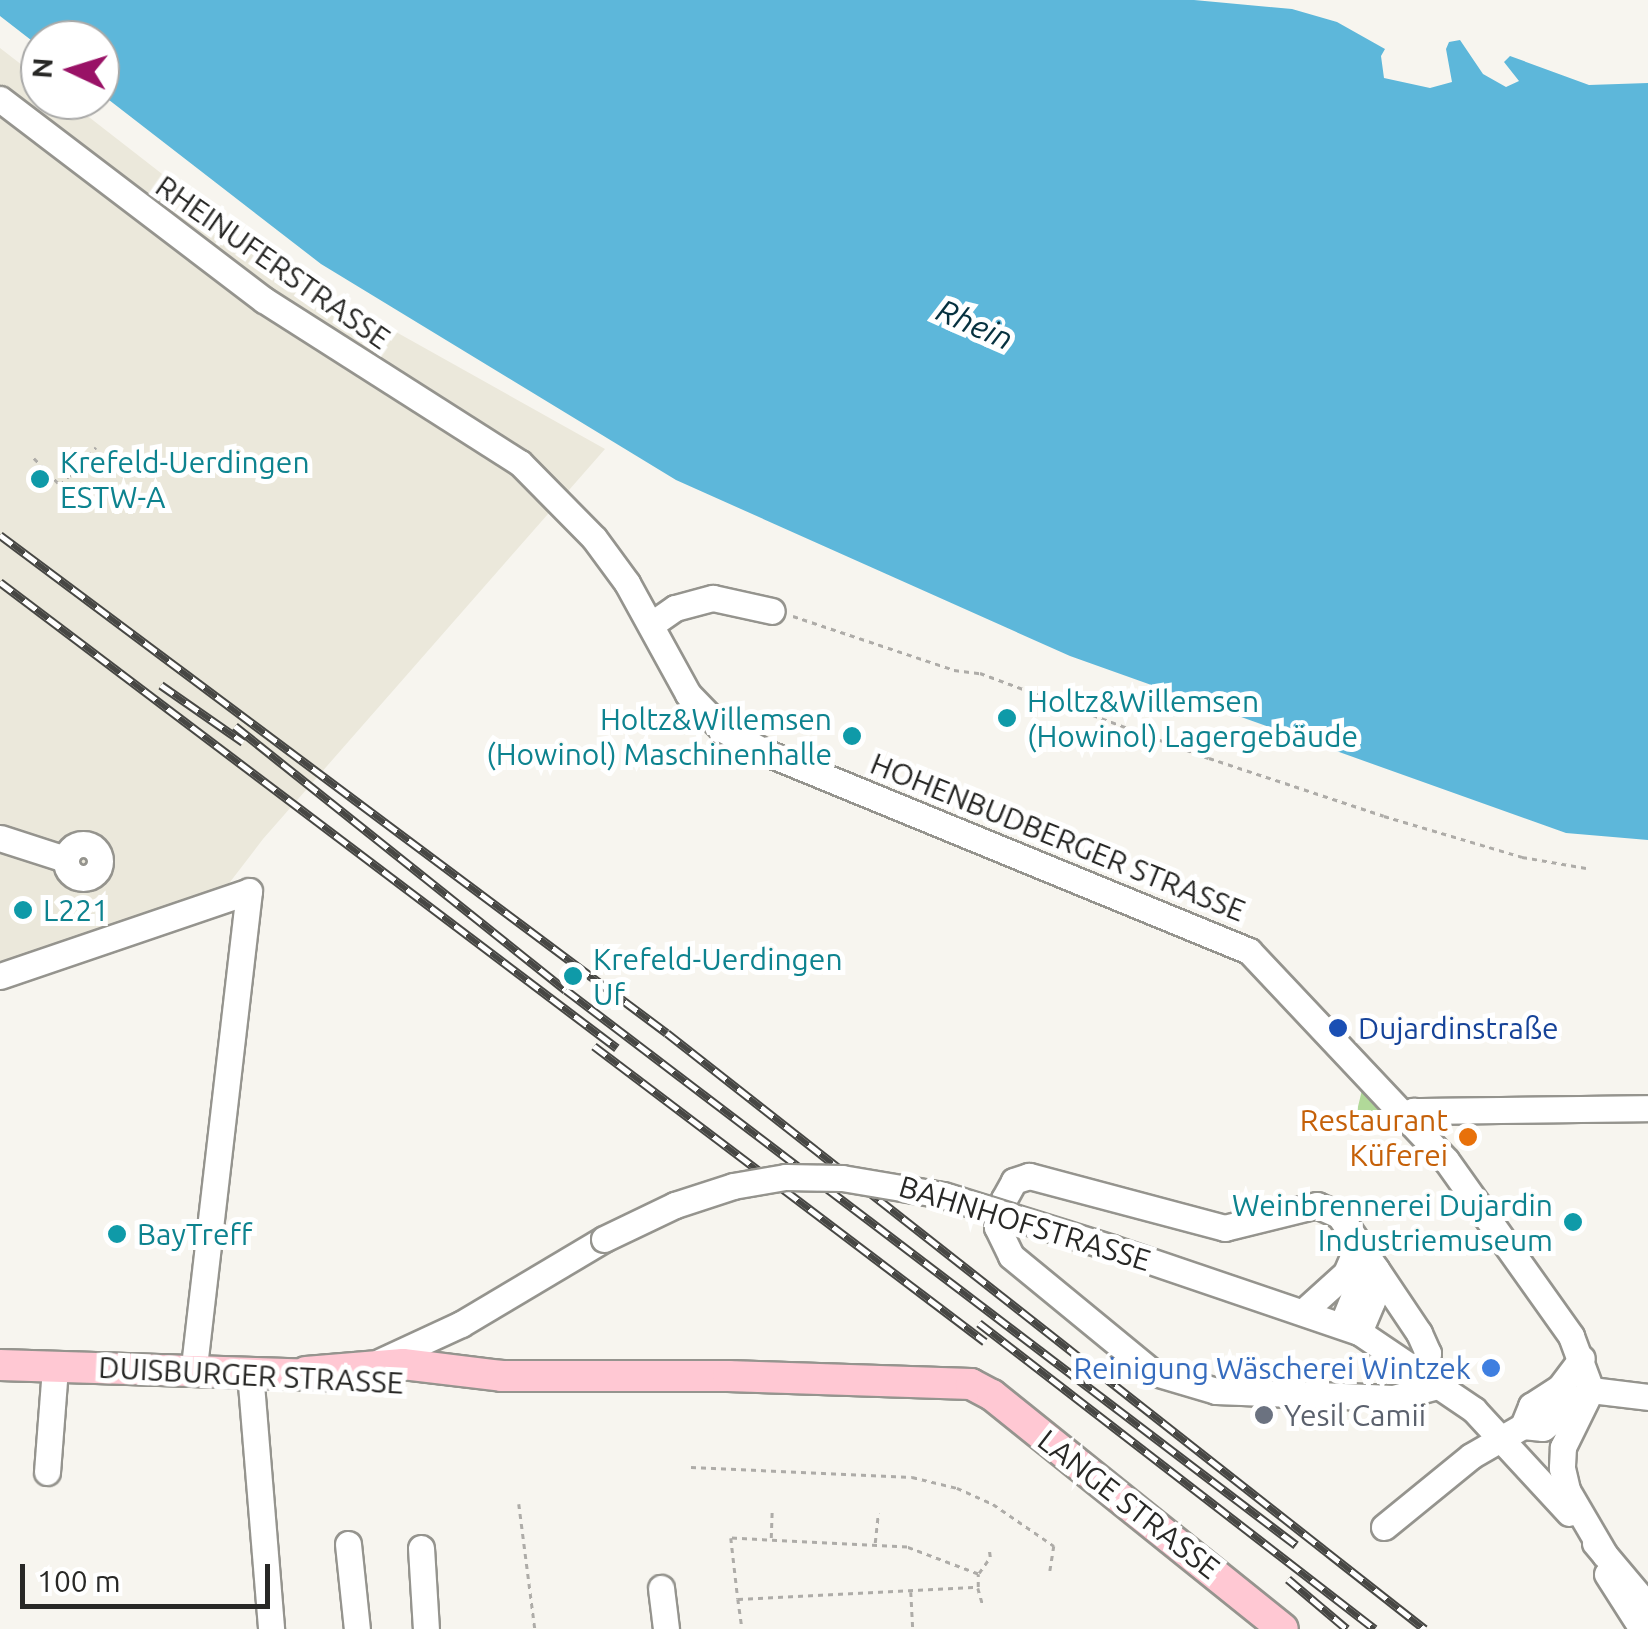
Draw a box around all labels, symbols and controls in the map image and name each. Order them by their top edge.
north arrow [20,20,120,120]
text: N [25,57,58,80]
street label: RHEINUFERSTRASSE [149,168,397,356]
water label: Rhein [931,290,1019,358]
place label: Krefeld-Uerdingen ESTW-A [60,444,310,514]
marker: Krefeld-Uerdingen ESTW-A [29,468,51,490]
place label: Holtz&Willemsen (Howinol) Lagergebäude [1027,683,1358,754]
place label: Holtz&Willemsen (Howinol) Maschinenhalle [486,701,832,772]
marker: Holtz&Willemsen (Howinol) Lagergebäude [996,707,1018,729]
marker: Holtz&Willemsen (Howinol) Maschinenhalle [841,725,863,747]
street label: HOHENBUDBERGER STRASSE [865,745,1251,929]
place label: L221 [43,892,109,928]
marker: L221 [12,899,34,921]
place label: Krefeld-Uerdingen Uf [593,941,843,1012]
marker: Krefeld-Uerdingen Uf [562,965,584,987]
place label: Dujardinstraße [1358,1010,1559,1046]
marker: Dujardinstraße [1327,1017,1349,1039]
place label: Restaurant Küferei [1300,1102,1448,1172]
marker: Restaurant Küferei [1457,1126,1479,1148]
street label: BAHNHOFSTRASSE [895,1168,1155,1278]
place label: Weinbrennerei Dujardin Industriemuseum [1232,1187,1553,1258]
marker: Weinbrennerei Dujardin Industriemuseum [1562,1211,1584,1233]
place label: BayTreff [137,1216,252,1252]
marker: BayTreff [106,1223,128,1245]
street label: DUISBURGER STRASSE [97,1349,405,1401]
place label: Reinigung Wäscherei Wintzek [1073,1350,1471,1386]
marker: Reinigung Wäscherei Wintzek [1480,1357,1502,1379]
place label: Yesil Camii [1284,1397,1426,1433]
marker: Yesil Camii [1253,1404,1275,1426]
street label: LANGE STRASSE [1031,1422,1227,1586]
scale bar [25,1544,275,1606]
text: 100 m [37,1564,121,1598]

